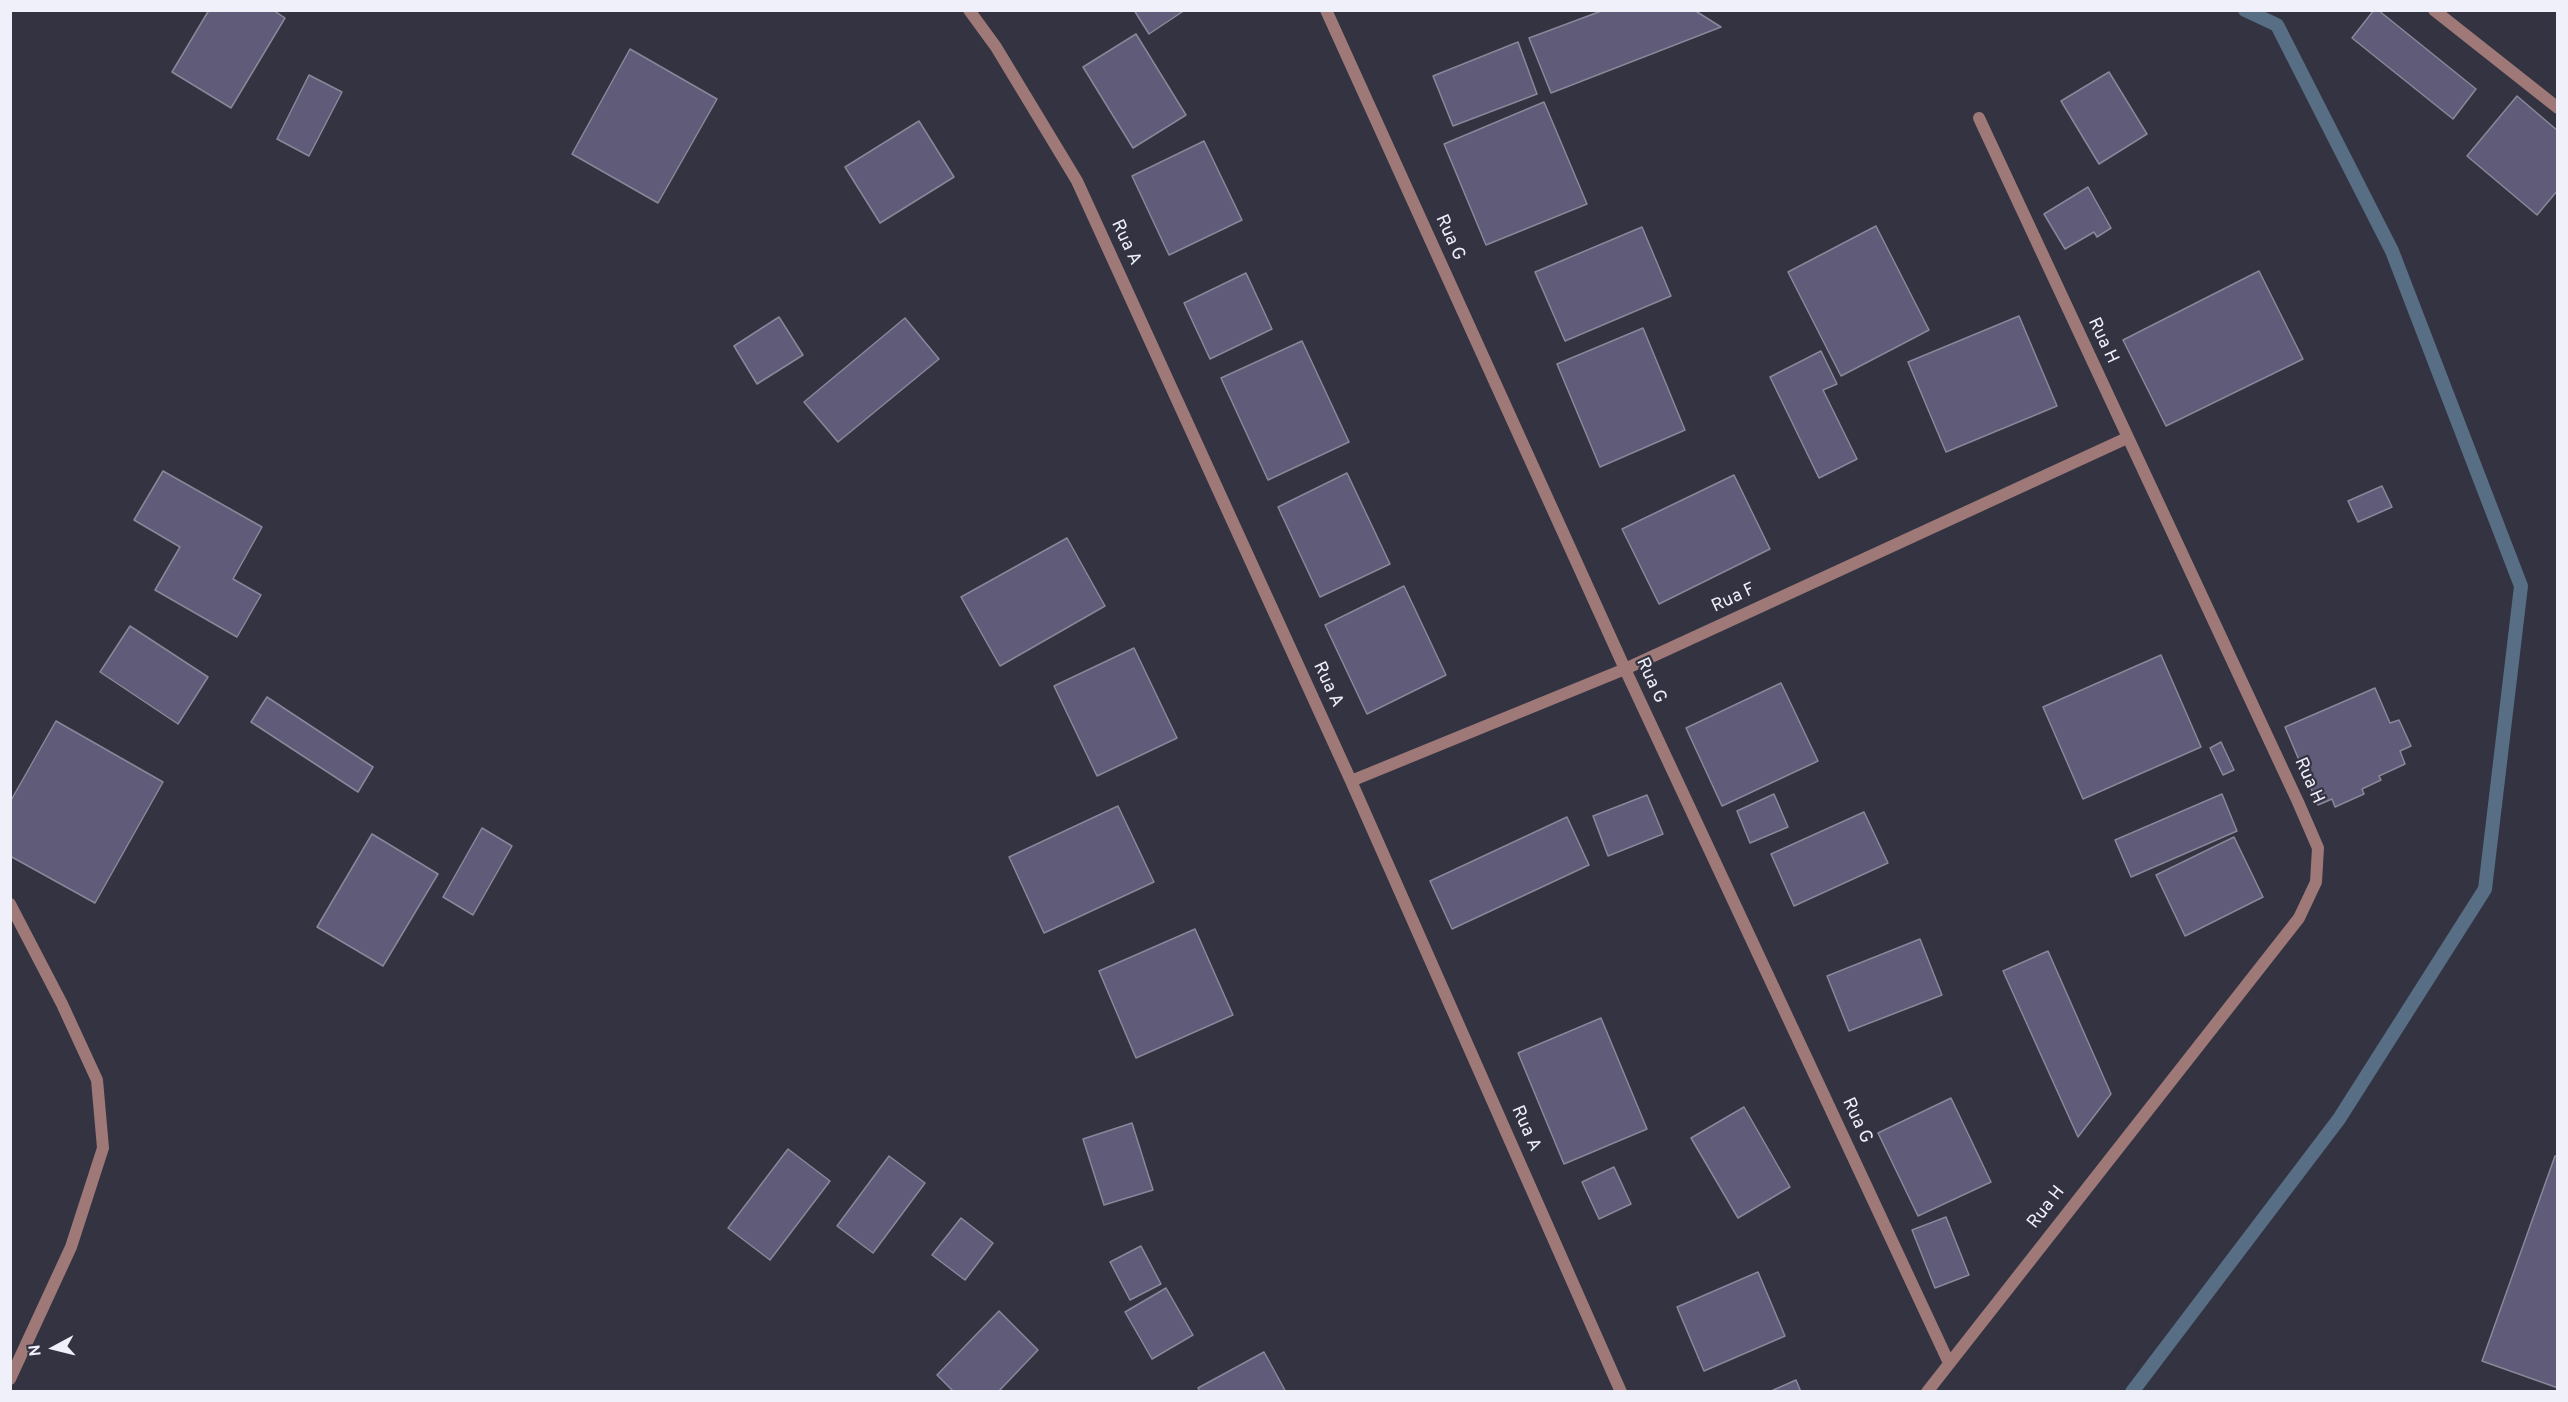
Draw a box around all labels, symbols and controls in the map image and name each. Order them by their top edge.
street label: Rua G [1429,212,1469,264]
street label: Rua A [1105,217,1145,269]
street label: Rua H [2082,315,2122,367]
street label: Rua F [1709,580,1759,618]
street label: Rua G [1630,655,1670,707]
street label: Rua A [1307,659,1347,711]
street label: Rua H [2288,755,2328,807]
street label: Rua G [1836,1095,1876,1147]
street label: Rua A [1505,1103,1545,1155]
street label: Rua H [2024,1182,2070,1234]
north arrow [24,1318,84,1378]
text: N [26,1343,47,1357]

